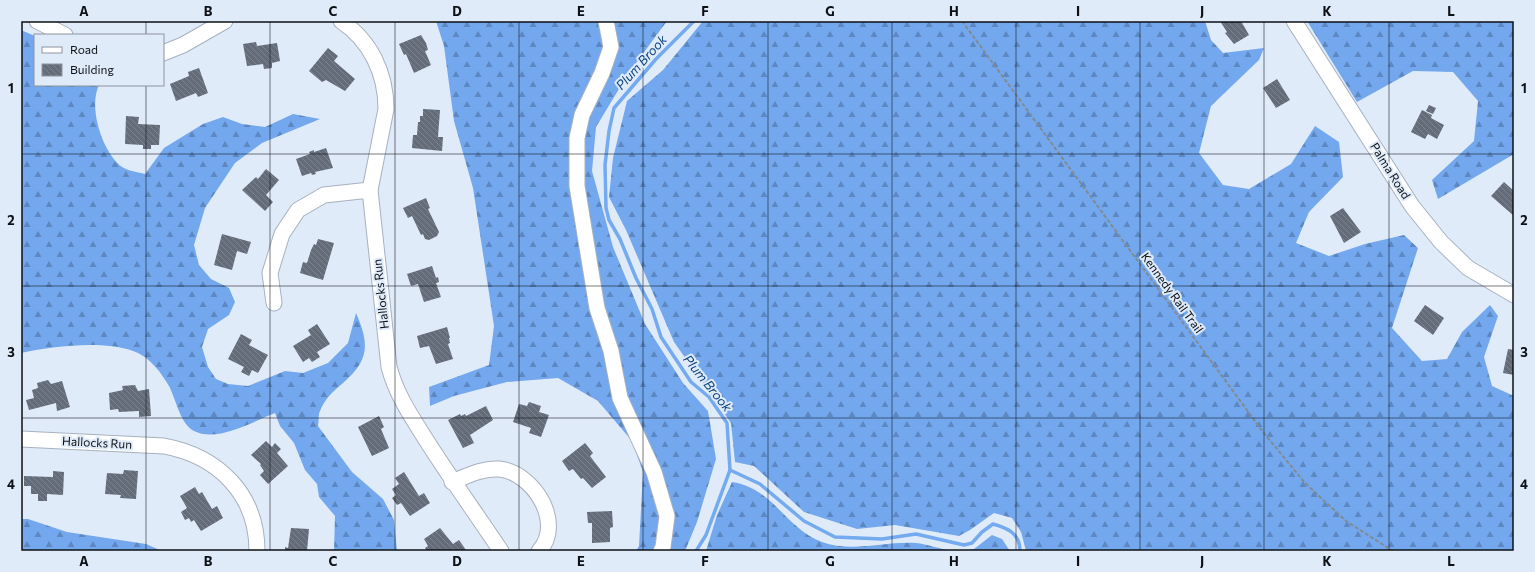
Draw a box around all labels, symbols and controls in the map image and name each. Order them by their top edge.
text: A [79,3,89,19]
text: B [204,3,213,19]
text: C [329,3,338,19]
text: D [452,3,462,19]
text: E [577,3,585,19]
text: F [701,3,709,19]
text: G [825,3,835,19]
text: H [949,3,959,19]
text: I [1076,3,1080,19]
text: J [1200,3,1204,19]
text: K [1322,3,1332,19]
text: L [1447,3,1455,19]
water label: Plum Brook [612,30,670,93]
legend [34,34,164,86]
text: Road [70,42,98,56]
text: Building [70,62,114,76]
text: 1 [8,80,14,96]
text: 1 [1521,80,1527,96]
street label: Palma Road [1368,140,1414,201]
text: 2 [7,212,15,228]
text: 2 [1520,212,1528,228]
street label: Kennedy Rail Trail [1139,249,1207,335]
street label: Hallocks Run [369,258,391,330]
text: 3 [7,344,15,360]
text: 3 [1520,344,1528,360]
water label: Plum Brook [680,351,736,415]
street label: Hallocks Run [62,433,133,451]
text: 4 [7,476,15,492]
text: 4 [1520,476,1528,492]
text: A [79,553,89,569]
text: B [204,553,213,569]
text: C [329,553,338,569]
text: D [452,553,462,569]
text: E [577,553,585,569]
text: F [701,553,709,569]
text: G [825,553,835,569]
text: H [949,553,959,569]
text: I [1076,553,1080,569]
text: J [1200,553,1204,569]
text: K [1322,553,1332,569]
text: L [1447,553,1455,569]

